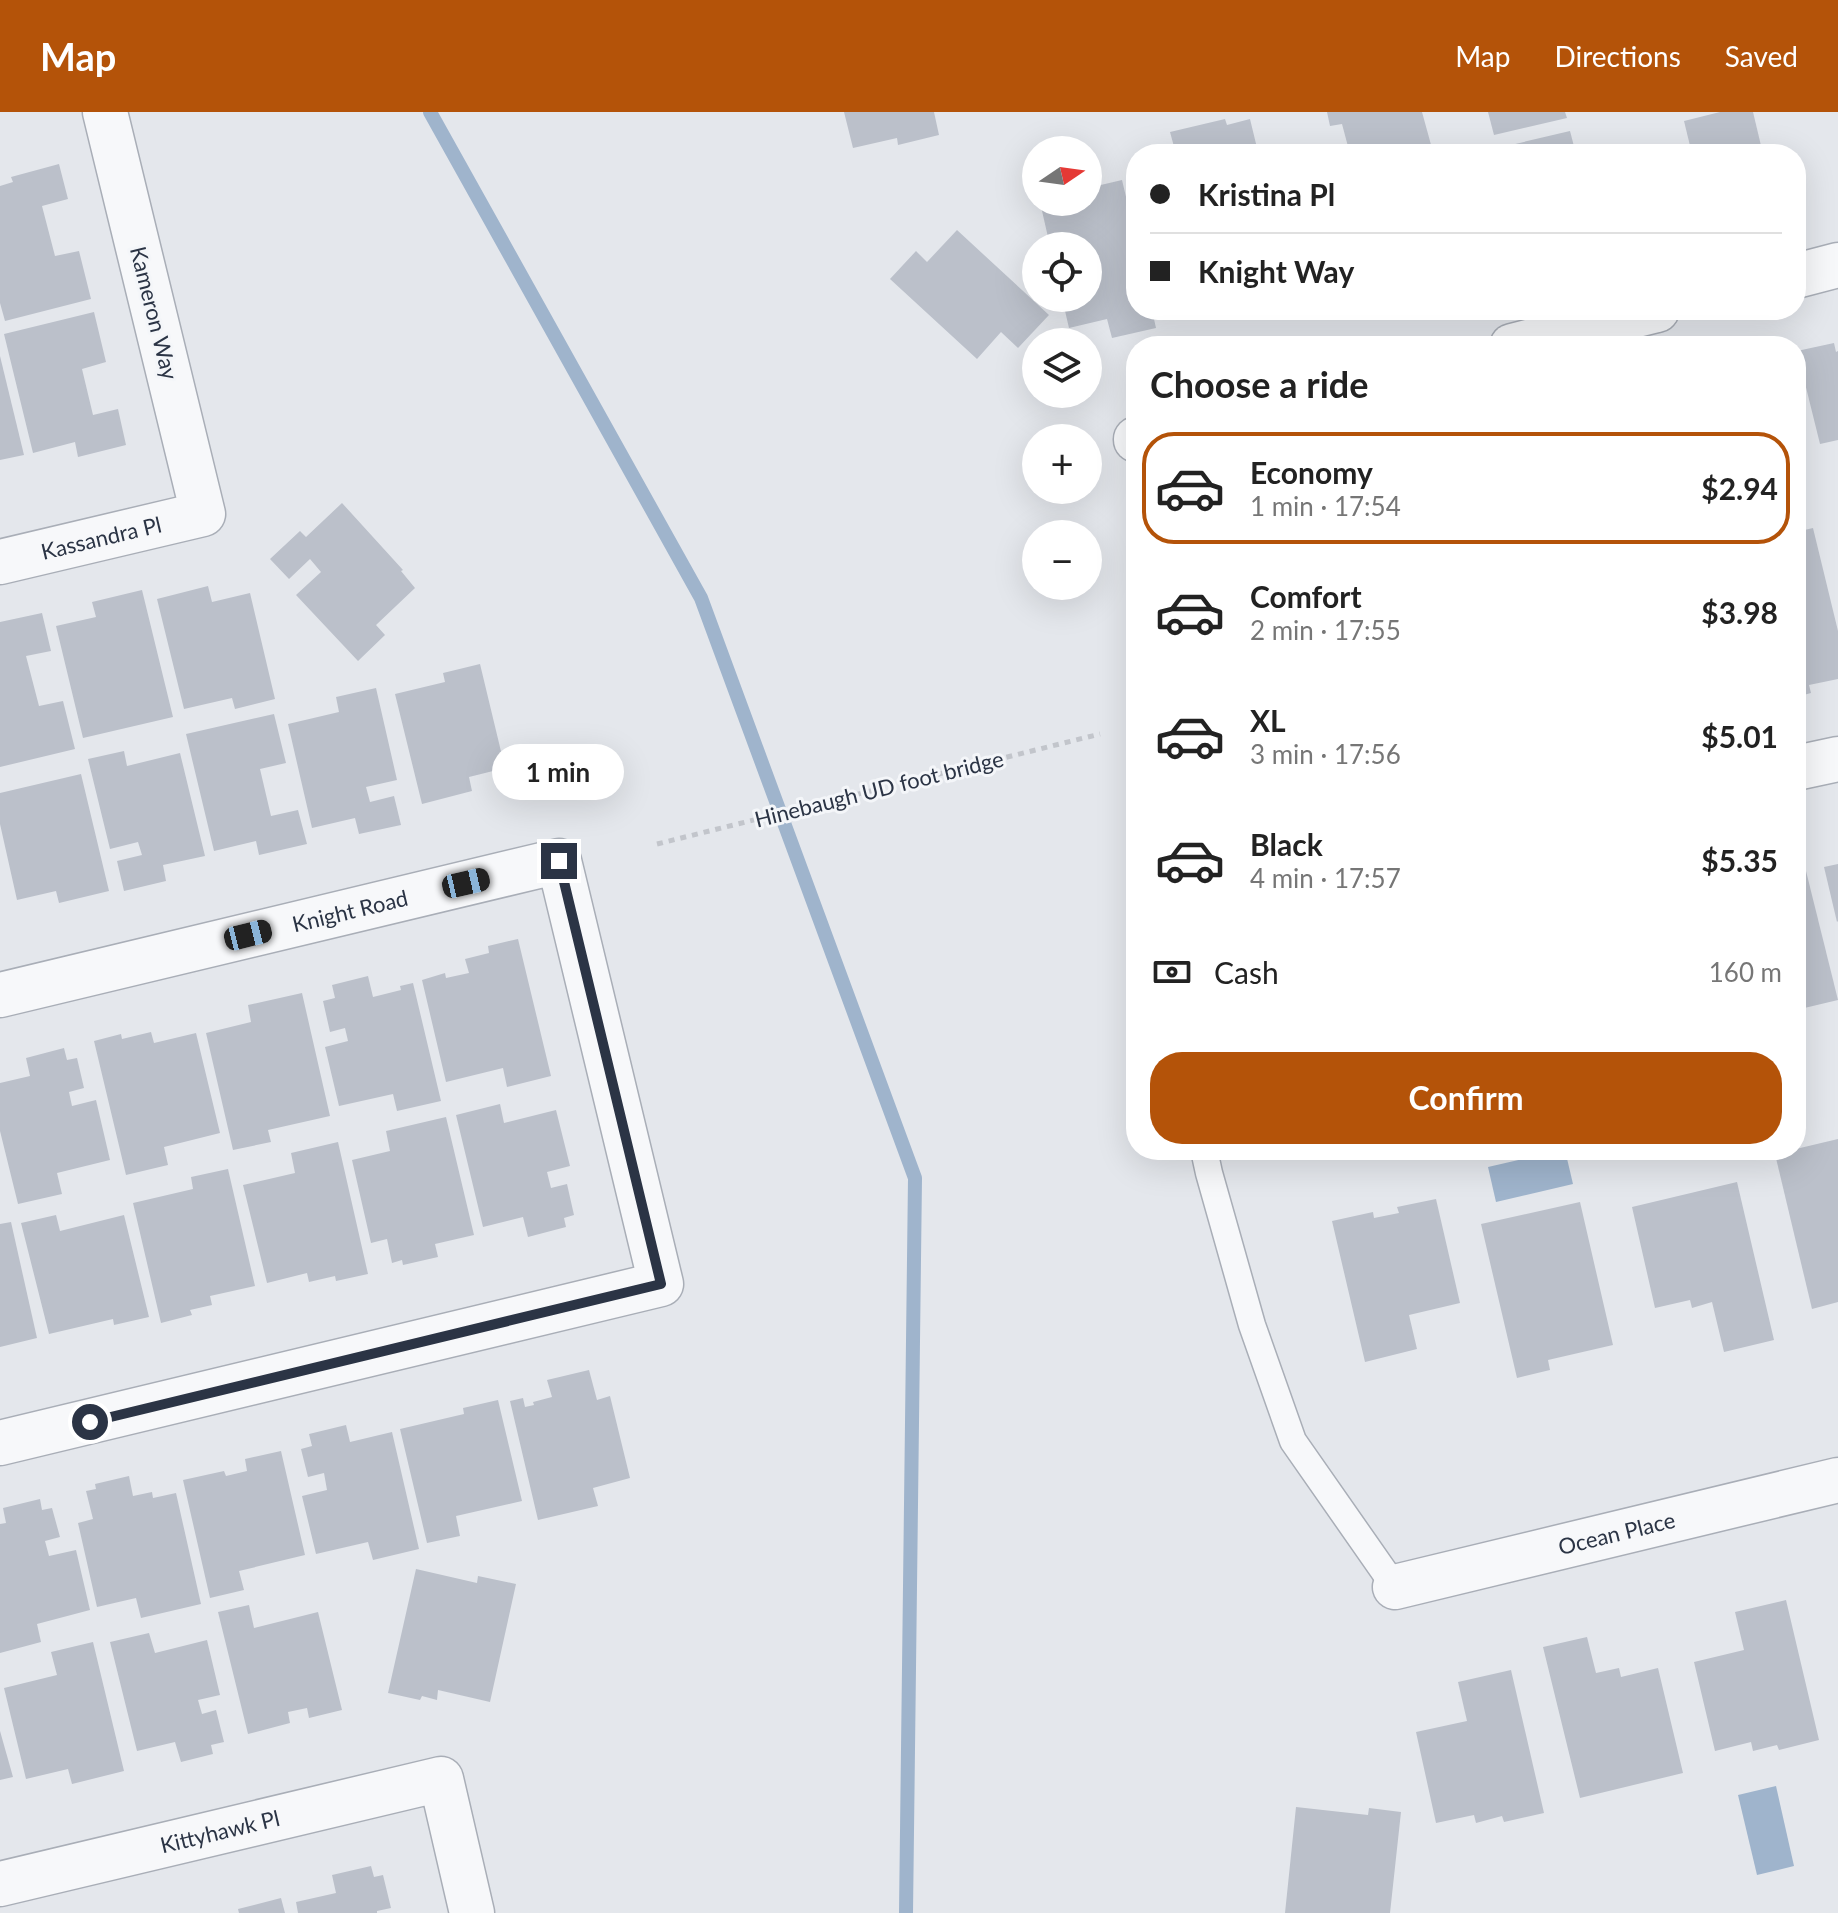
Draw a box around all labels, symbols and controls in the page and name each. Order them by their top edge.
text: Map [40,33,116,79]
text: Map [1455,39,1510,73]
text: Directions [1554,39,1681,73]
text: Saved [1725,39,1798,73]
north arrow [1022,136,1102,216]
map controls [1022,136,1102,600]
text: Kristina Pl [1198,176,1335,212]
button: locate [1022,232,1102,312]
street label: Kameron Way [125,243,184,383]
text: Knight Way [1198,253,1354,289]
button: layers [1022,328,1102,408]
text: Choose a ride [1150,362,1369,406]
button: + [1022,424,1102,504]
icon: car [1154,452,1226,524]
text: Economy [1250,454,1373,490]
text: $2.94 [1701,470,1778,506]
text: 1 min · 17:54 [1250,490,1401,522]
street label: Kassandra Pl [38,510,164,565]
button: − [1022,520,1102,600]
icon: car [1154,576,1226,648]
text: Comfort [1250,578,1362,614]
text: $3.98 [1701,594,1778,630]
text: 2 min · 17:55 [1250,614,1401,646]
icon: car [1154,700,1226,772]
text: XL [1250,702,1286,738]
text: $5.01 [1701,718,1778,754]
text: 3 min · 17:56 [1250,738,1401,770]
street label: Hinebaugh UD foot bridge [752,744,1006,833]
callout: 1 min [493,745,625,801]
text: 1 min [526,756,590,788]
icon: car [1154,824,1226,896]
text: Black [1250,826,1323,862]
text: $5.35 [1701,842,1778,878]
route end [541,843,577,879]
text: 4 min · 17:57 [1250,862,1401,894]
car [440,866,492,900]
street label: Knight Road [289,884,411,937]
car [222,918,274,952]
icon: cash [1150,950,1194,994]
text: Cash [1214,954,1279,990]
text: 160 m [1709,956,1782,988]
button: Confirm [1150,1052,1782,1144]
route start [72,1404,108,1440]
street label: Ocean Place [1555,1506,1678,1560]
street label: Kittyhawk Pl [157,1804,282,1858]

